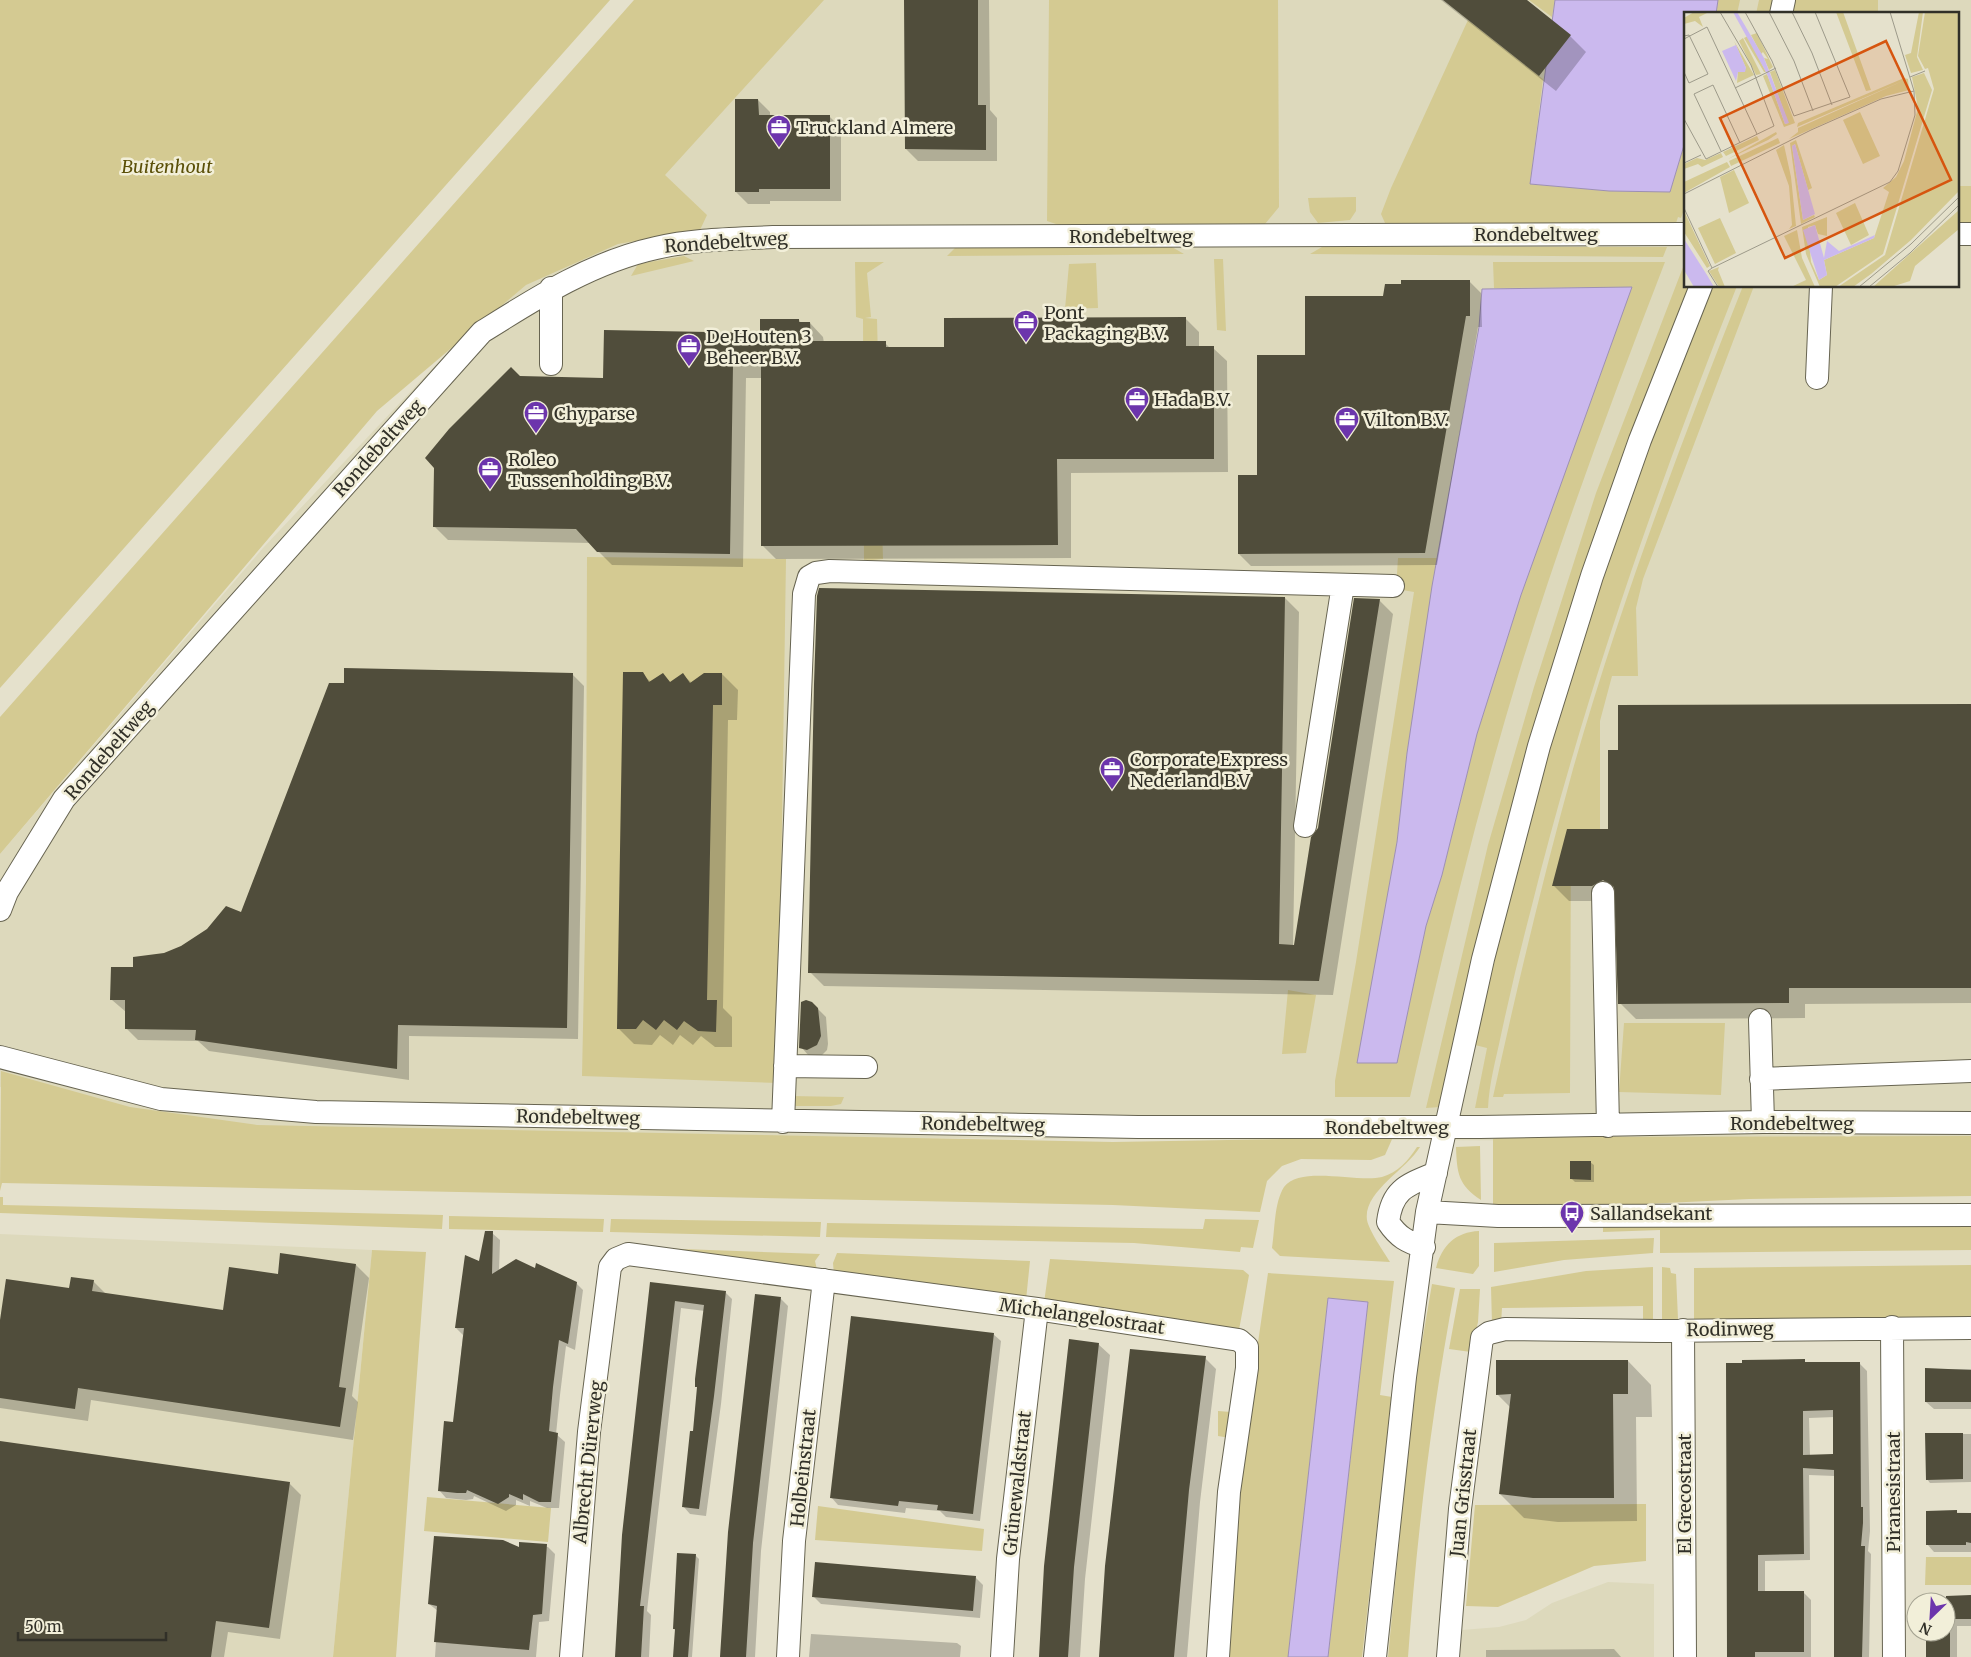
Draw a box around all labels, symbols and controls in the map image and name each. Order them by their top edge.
inset map [1684,12,1958,288]
office icon: Truckland Almere [766,114,792,148]
place label: Truckland Almere [796,116,953,139]
park label: Buitenhout [122,155,213,178]
street label: Rondebeltweg [1474,223,1598,246]
street label: Rondebeltweg [1069,225,1193,248]
street label: Rondebeltweg [663,226,789,258]
place label: Pont Packaging B.V. [1044,301,1167,345]
office icon: Pont Packaging B.V. [1013,309,1039,343]
place label: De Houten 3 Beheer B.V. [706,325,812,369]
office icon: De Houten 3 Beheer B.V. [676,333,702,367]
office icon: Hada B.V. [1124,386,1150,420]
place label: Hada B.V. [1154,388,1232,411]
street label: Rondebeltweg [328,394,428,502]
office icon: Chyparse [523,400,549,434]
place label: Chyparse [554,402,635,425]
office icon: Vilton B.V. [1334,406,1360,440]
place label: Vilton B.V. [1363,408,1449,431]
place label: Roleo Tussenholding B.V. [508,448,671,492]
office icon: Roleo Tussenholding B.V. [477,456,503,490]
street label: Rondebeltweg [60,696,158,804]
place label: Corporate Express Nederland B.V [1130,748,1288,792]
office icon: Corporate Express Nederland B.V [1099,756,1125,790]
street label: Rondebeltweg [516,1104,640,1130]
street label: Rondebeltweg [921,1111,1045,1137]
street label: Rondebeltweg [1730,1112,1854,1135]
street label: Rondebeltweg [1325,1116,1449,1139]
bus stop icon: Sallandsekant [1559,1200,1585,1234]
place label: Sallandsekant [1590,1202,1712,1225]
street label: Michelangelostraat [998,1293,1166,1339]
street label: Rodinweg [1686,1317,1774,1341]
street label: Albrecht Dürerweg [568,1379,608,1546]
street label: Holbeinstraat [785,1408,821,1528]
street label: Grünewaldstraat [998,1410,1036,1556]
street label: Juan Grisstraat [1445,1428,1481,1559]
street label: Piranesistraat [1882,1431,1905,1553]
street label: El Grecostraat [1673,1433,1696,1555]
north arrow [1906,1592,1956,1642]
scale bar [18,1610,165,1642]
text: 50 m [25,1617,62,1636]
text: N [1917,1618,1934,1639]

